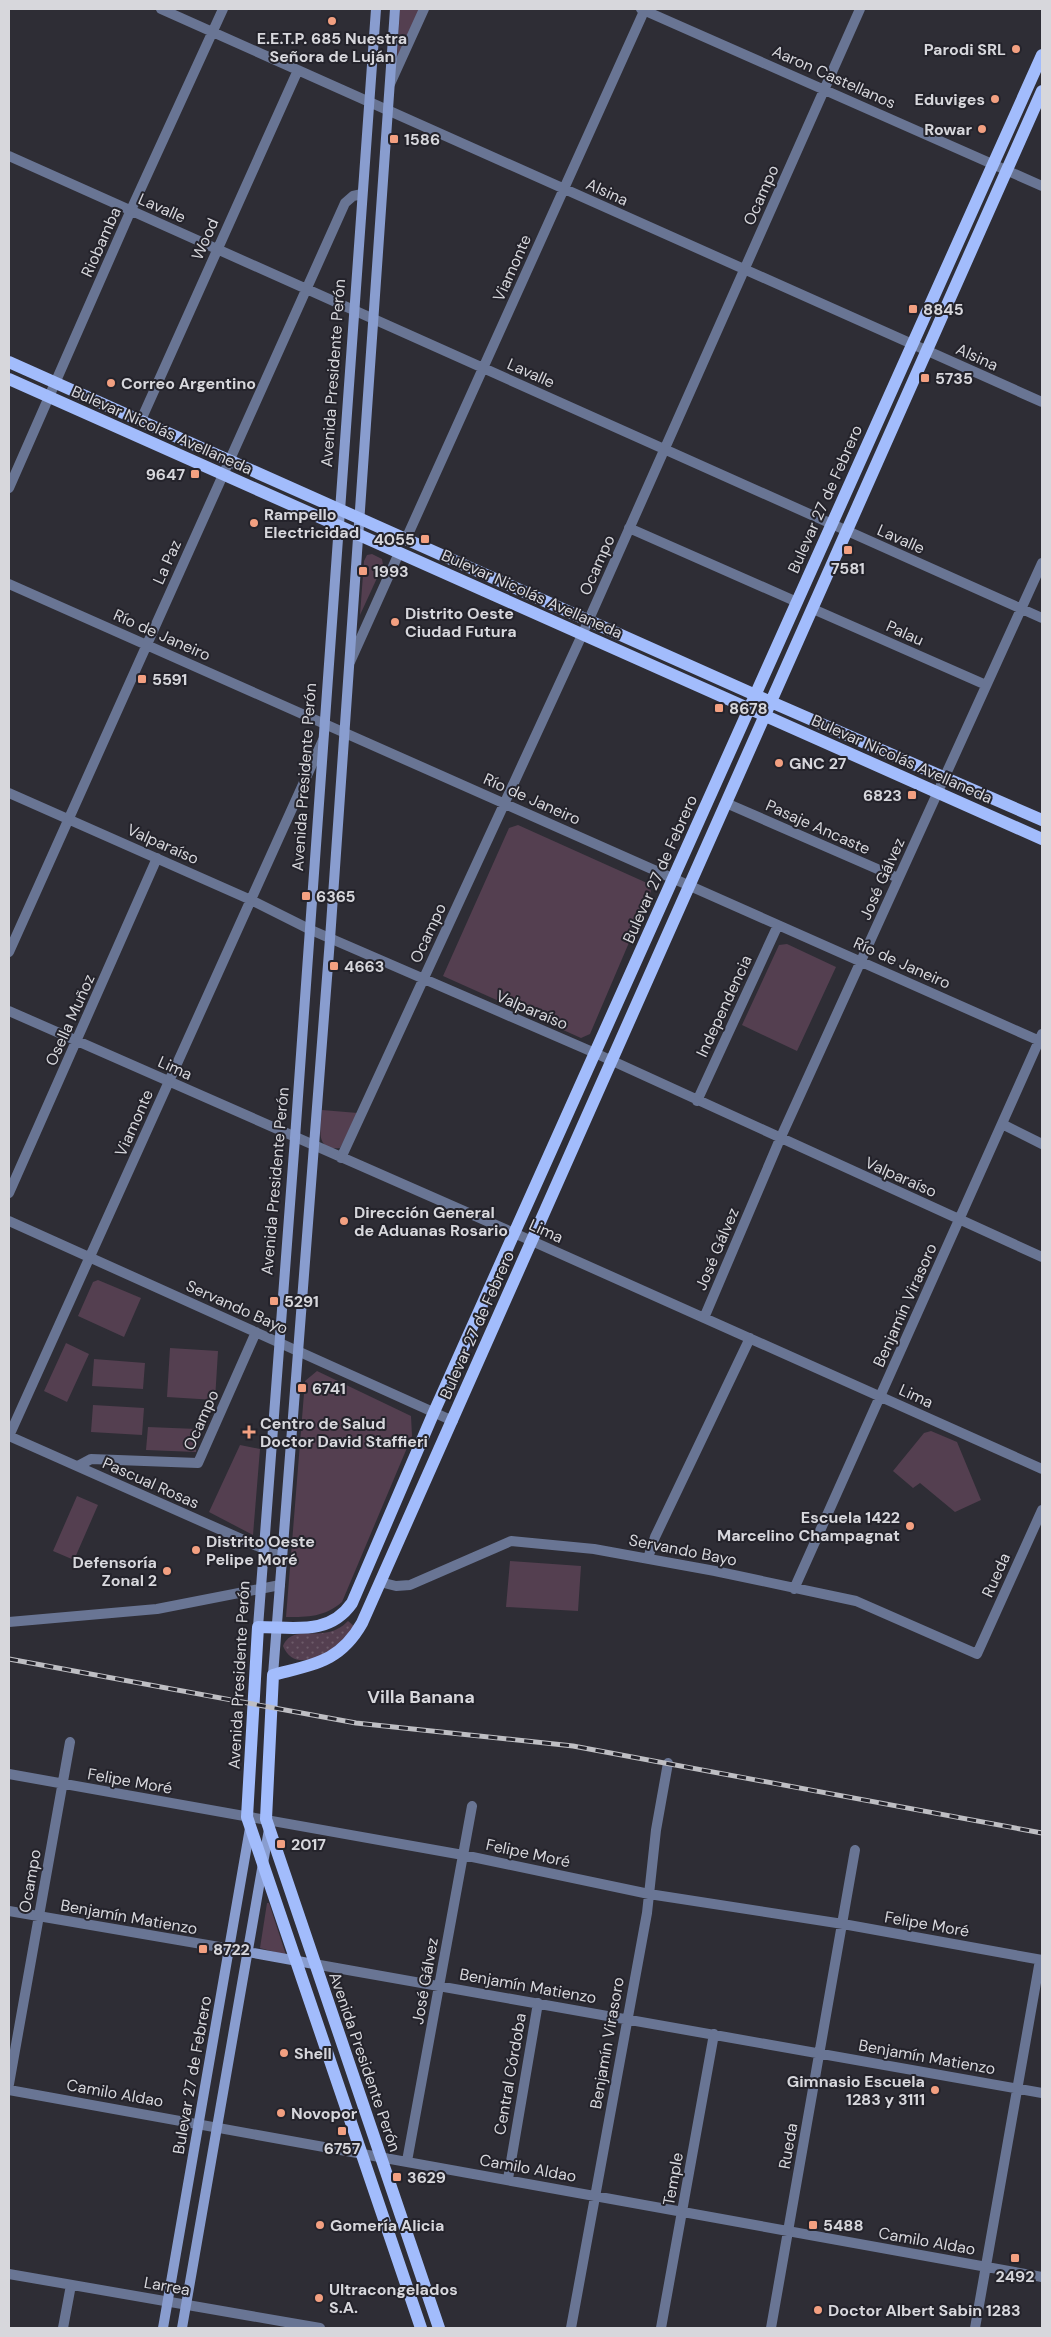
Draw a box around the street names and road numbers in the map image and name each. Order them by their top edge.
street label: Aaron Castellanos [769,40,899,114]
street label: Ocampo [738,161,784,229]
street label: Alsina [583,173,631,211]
street label: Lavalle [135,188,189,228]
street label: Riobamba [76,204,126,280]
street label: Wood [187,215,223,263]
street label: Viamonte [488,231,536,305]
street label: Avenida Presidente Perón [316,278,350,468]
street label: Alsina [953,338,1001,376]
street label: Lavalle [504,353,558,393]
street label: Bulevar Nicolás Avellaneda [68,381,256,479]
street label: Bulevar 27 de Febrero [783,421,867,577]
street label: Lavalle [874,519,928,559]
street label: Ocampo [574,531,620,599]
street label: La Paz [148,537,186,587]
street label: Bulevar Nicolás Avellaneda [438,545,626,643]
street label: Río de Janeiro [110,604,214,666]
street label: Palau [883,615,927,651]
street label: Avenida Presidente Perón [287,682,321,872]
street label: Bulevar Nicolás Avellaneda [808,710,996,808]
street label: Río de Janeiro [480,768,584,830]
street label: Bulevar 27 de Febrero [618,791,702,947]
street label: Pasaje Ancaste [763,795,873,859]
street label: Valparaíso [124,819,202,869]
street label: José Gálvez [855,835,909,923]
street label: Ocampo [405,900,451,966]
street label: Río de Janeiro [850,932,954,994]
street label: Independencia [691,952,757,1060]
street label: Osella Muñoz [40,971,100,1069]
street label: Valparaíso [493,985,571,1035]
street label: Lima [155,1051,195,1085]
street label: Viamonte [110,1086,158,1160]
street label: Avenida Presidente Perón [256,1086,294,1276]
street label: Valparaíso [862,1152,940,1202]
street label: José Gálvez [690,1205,744,1293]
street label: Lima [526,1214,566,1248]
street label: Benjamín Virasoro [868,1240,942,1370]
street label: Bulevar 27 de Febrero [435,1247,519,1403]
street label: Servando Bayo [183,1275,291,1339]
street label: Lima [896,1379,936,1413]
street label: Ocampo [178,1386,224,1454]
street label: Pascual Rosas [99,1452,203,1514]
street label: Servando Bayo [627,1529,739,1571]
street label: Rueda [977,1549,1015,1601]
street label: Avenida Presidente Perón [224,1580,254,1770]
street label: Felipe Moré [86,1763,174,1799]
street label: Felipe Moré [484,1834,572,1872]
street label: Ocampo [14,1848,46,1914]
street label: Benjamín Matienzo [59,1895,199,1939]
street label: Felipe Moré [883,1906,971,1942]
street label: José Gálvez [407,1936,443,2026]
street label: Benjamín Matienzo [458,1964,598,2008]
street label: Avenida Presidente Perón [324,1969,406,2155]
street label: Benjamín Virasoro [585,1975,629,2111]
street label: Bulevar 27 de Febrero [168,1994,216,2156]
street label: Central Córdoba [489,2011,531,2137]
street label: Benjamín Matienzo [857,2035,997,2079]
street label: Camilo Aldao [65,2074,165,2112]
street label: Rueda [774,2121,802,2171]
street label: Camilo Aldao [478,2149,578,2187]
street label: Temple [658,2151,688,2207]
street label: Camilo Aldao [877,2222,977,2260]
street label: Larrea [142,2272,192,2300]

